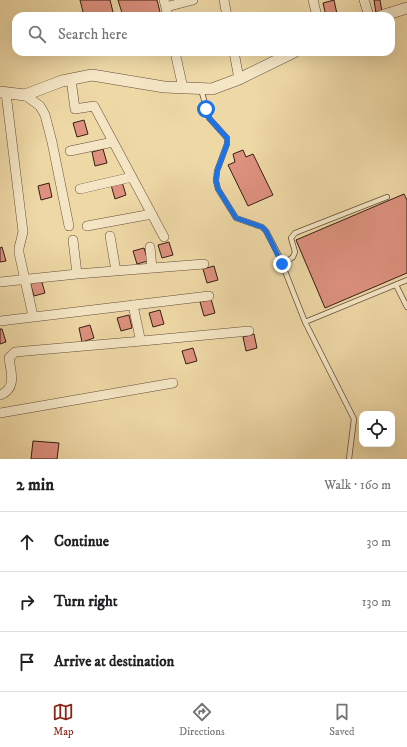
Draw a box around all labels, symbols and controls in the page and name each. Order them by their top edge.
search box [12,12,395,56]
icon: search [26,23,48,45]
text: Search here [58,25,127,44]
route start [197,100,215,118]
route end [273,255,291,273]
map controls [359,411,395,447]
button: locate [359,411,395,447]
text: 2 min [16,474,54,496]
text: Walk · 160 m [324,477,391,493]
icon: ahead [16,531,38,553]
text: Continue [54,532,109,551]
text: 30 m [367,534,391,550]
icon: right [16,591,38,613]
text: Turn right [54,592,117,611]
text: 130 m [362,594,391,610]
icon: arrive [16,651,38,673]
text: Arrive at destination [54,652,174,671]
tab: Map [52,701,74,739]
tab: Directions [179,701,225,739]
tab: Saved [329,701,355,739]

